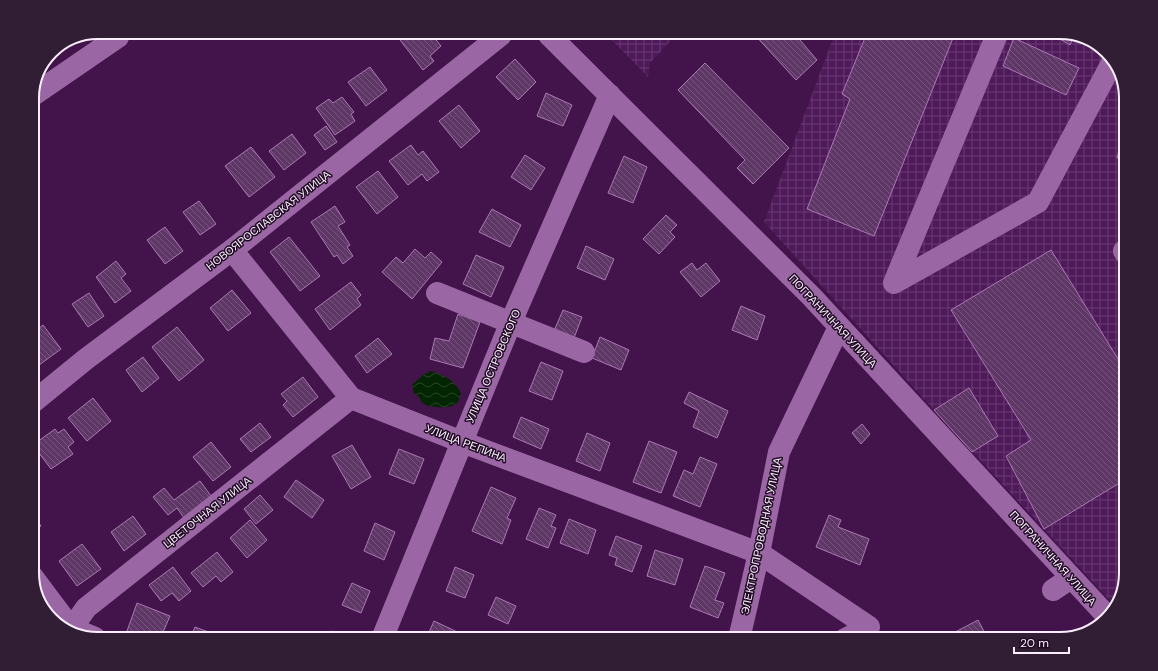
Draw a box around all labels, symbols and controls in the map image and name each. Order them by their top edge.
street label: НОВОЯРОСЛАВСКАЯ УЛИЦА [203,167,334,273]
street label: ПОГРАНИЧНАЯ УЛИЦА [786,271,880,371]
street label: УЛИЦА ОСТРОВСКОГО [463,307,524,425]
street label: УЛИЦА РЕПИНА [423,421,509,465]
street label: ЭЛЕКТРОПРОВОДНАЯ УЛИЦА [737,455,785,616]
street label: ЦВЕТОЧНАЯ УЛИЦА [160,473,254,551]
street label: ПОГРАНИЧНАЯ УЛИЦА [1007,508,1100,609]
scale bar [1014,629,1069,655]
text: 20 m [1020,635,1049,651]

